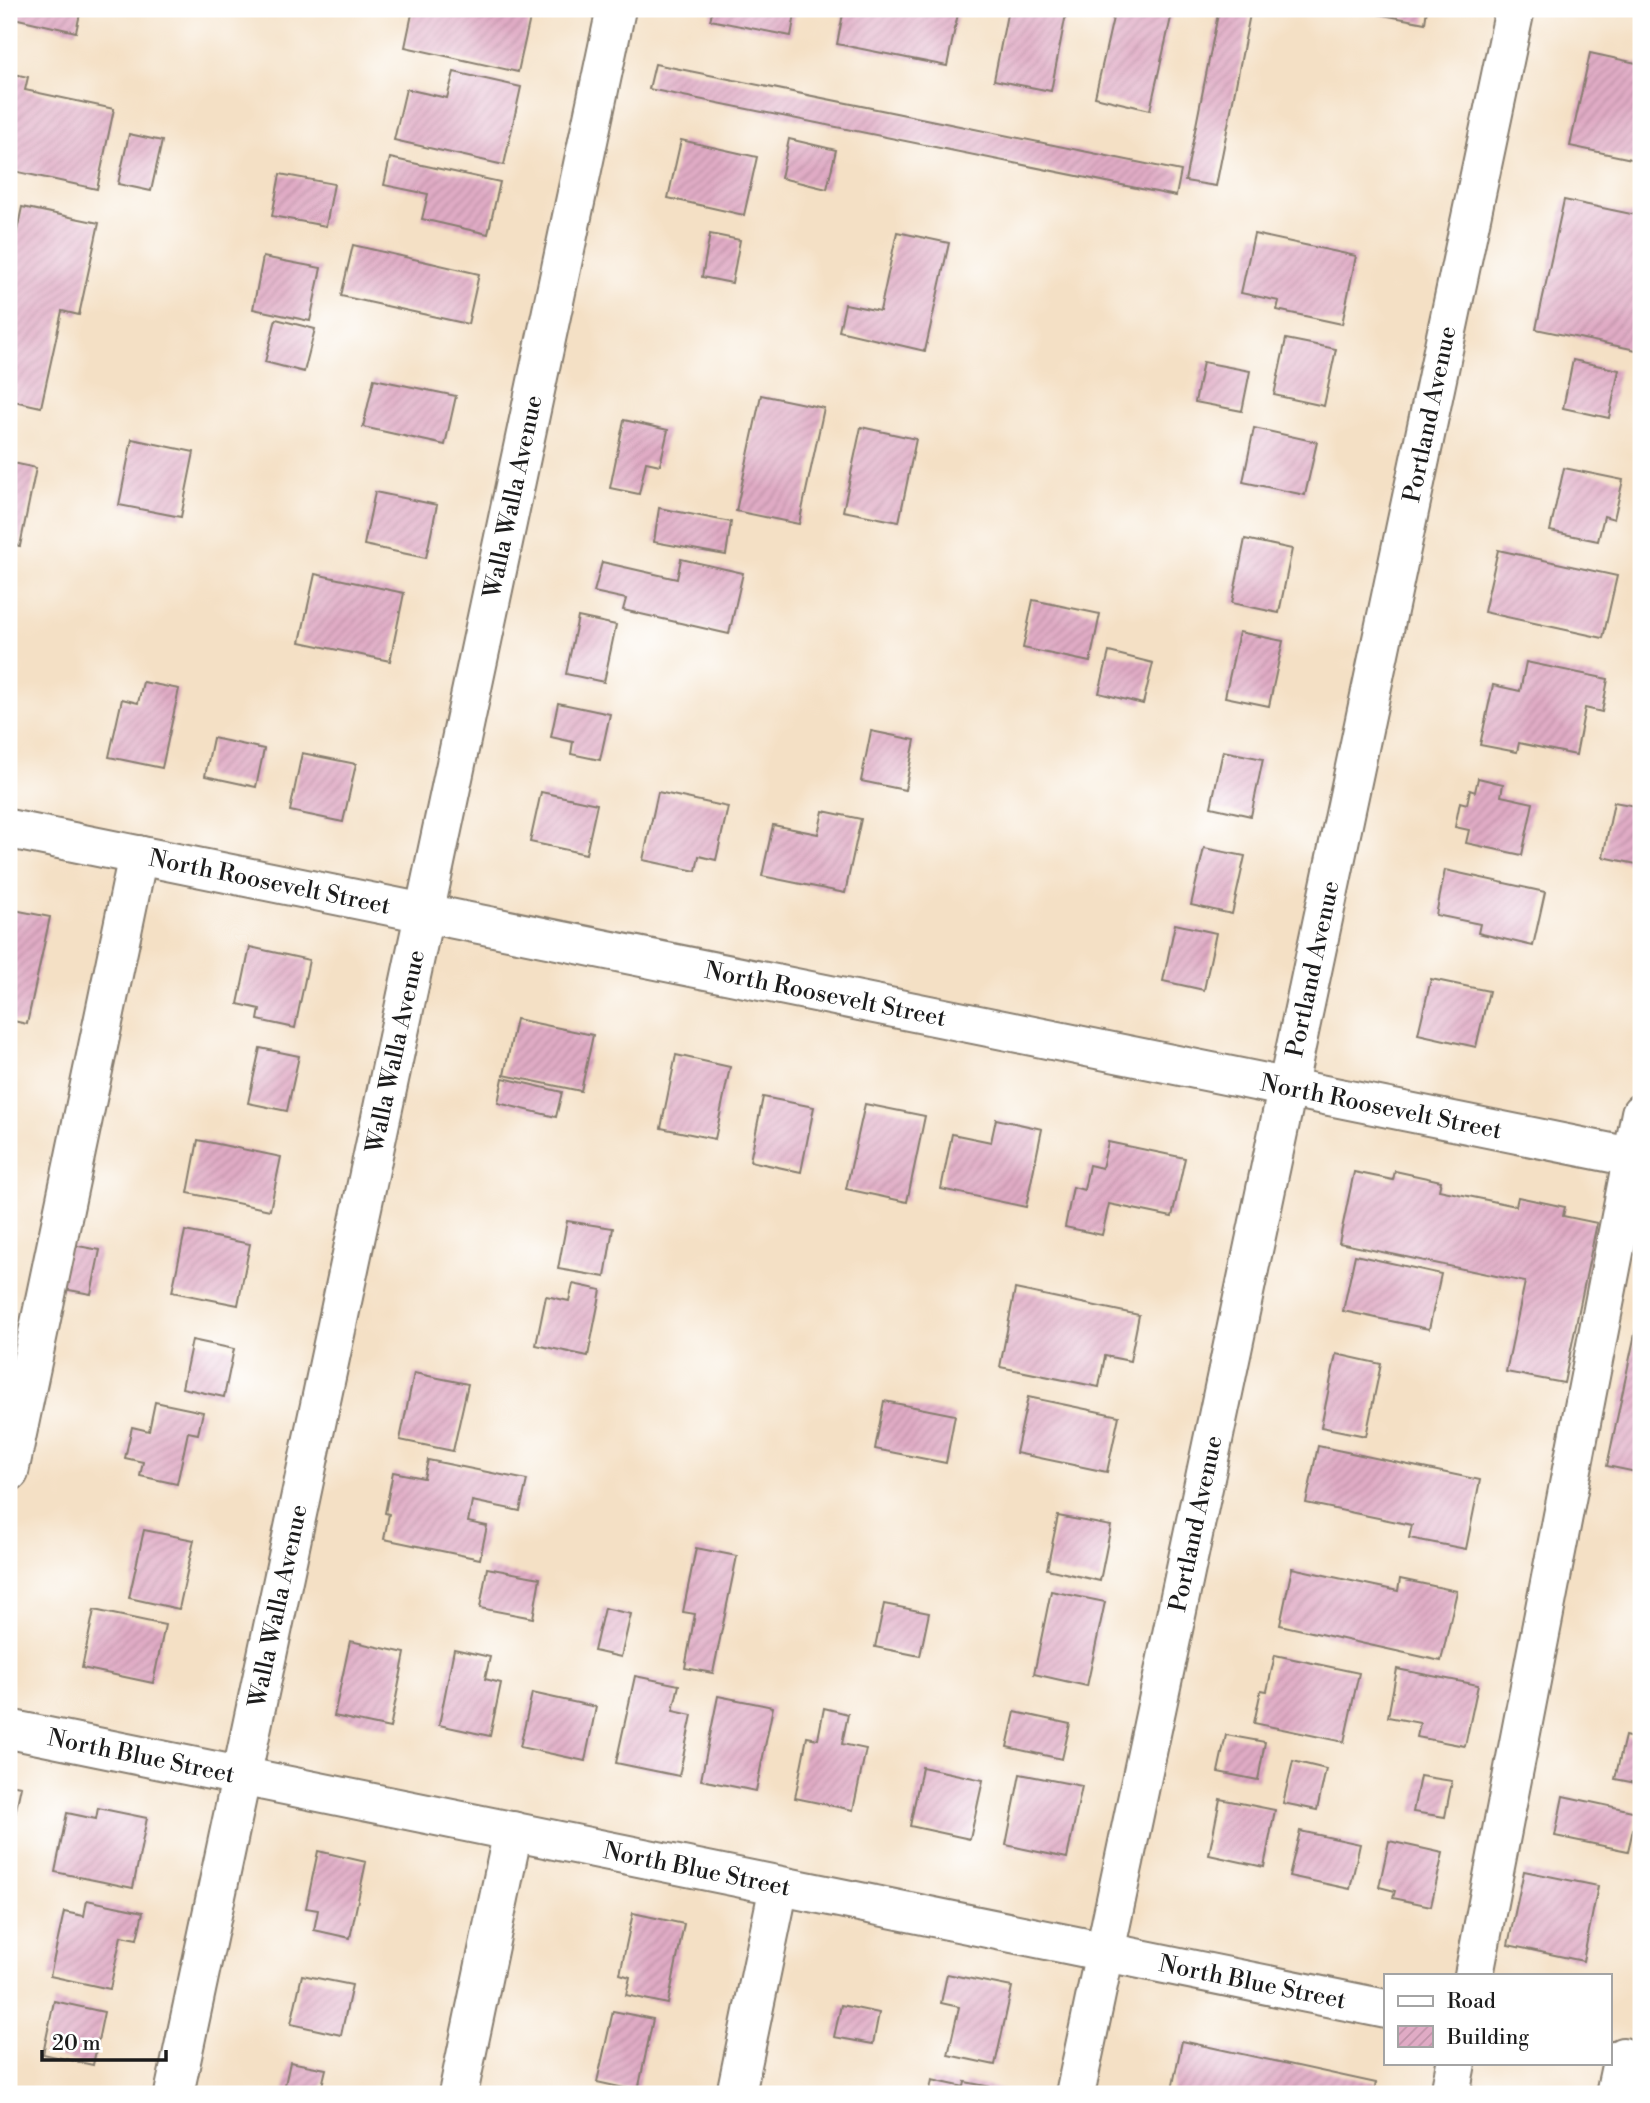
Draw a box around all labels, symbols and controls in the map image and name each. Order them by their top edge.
street label: Portland Avenue [1397,323,1464,505]
street label: Walla Walla Avenue [477,393,550,602]
street label: North Roosevelt Street [146,844,393,922]
street label: Portland Avenue [1280,878,1347,1060]
street label: Walla Walla Avenue [360,947,432,1157]
street label: North Roosevelt Street [702,956,949,1034]
street label: North Roosevelt Street [1258,1068,1505,1147]
street label: Portland Avenue [1163,1433,1230,1615]
street label: Walla Walla Avenue [242,1502,315,1711]
street label: North Blue Street [45,1723,238,1791]
street label: North Blue Street [601,1836,793,1904]
street label: North Blue Street [1156,1949,1349,2017]
legend [1384,1974,1612,2064]
text: Road [1447,1989,1496,2015]
scale bar [42,2019,166,2063]
text: Building [1446,2025,1529,2051]
text: 20 m [52,2031,101,2057]

